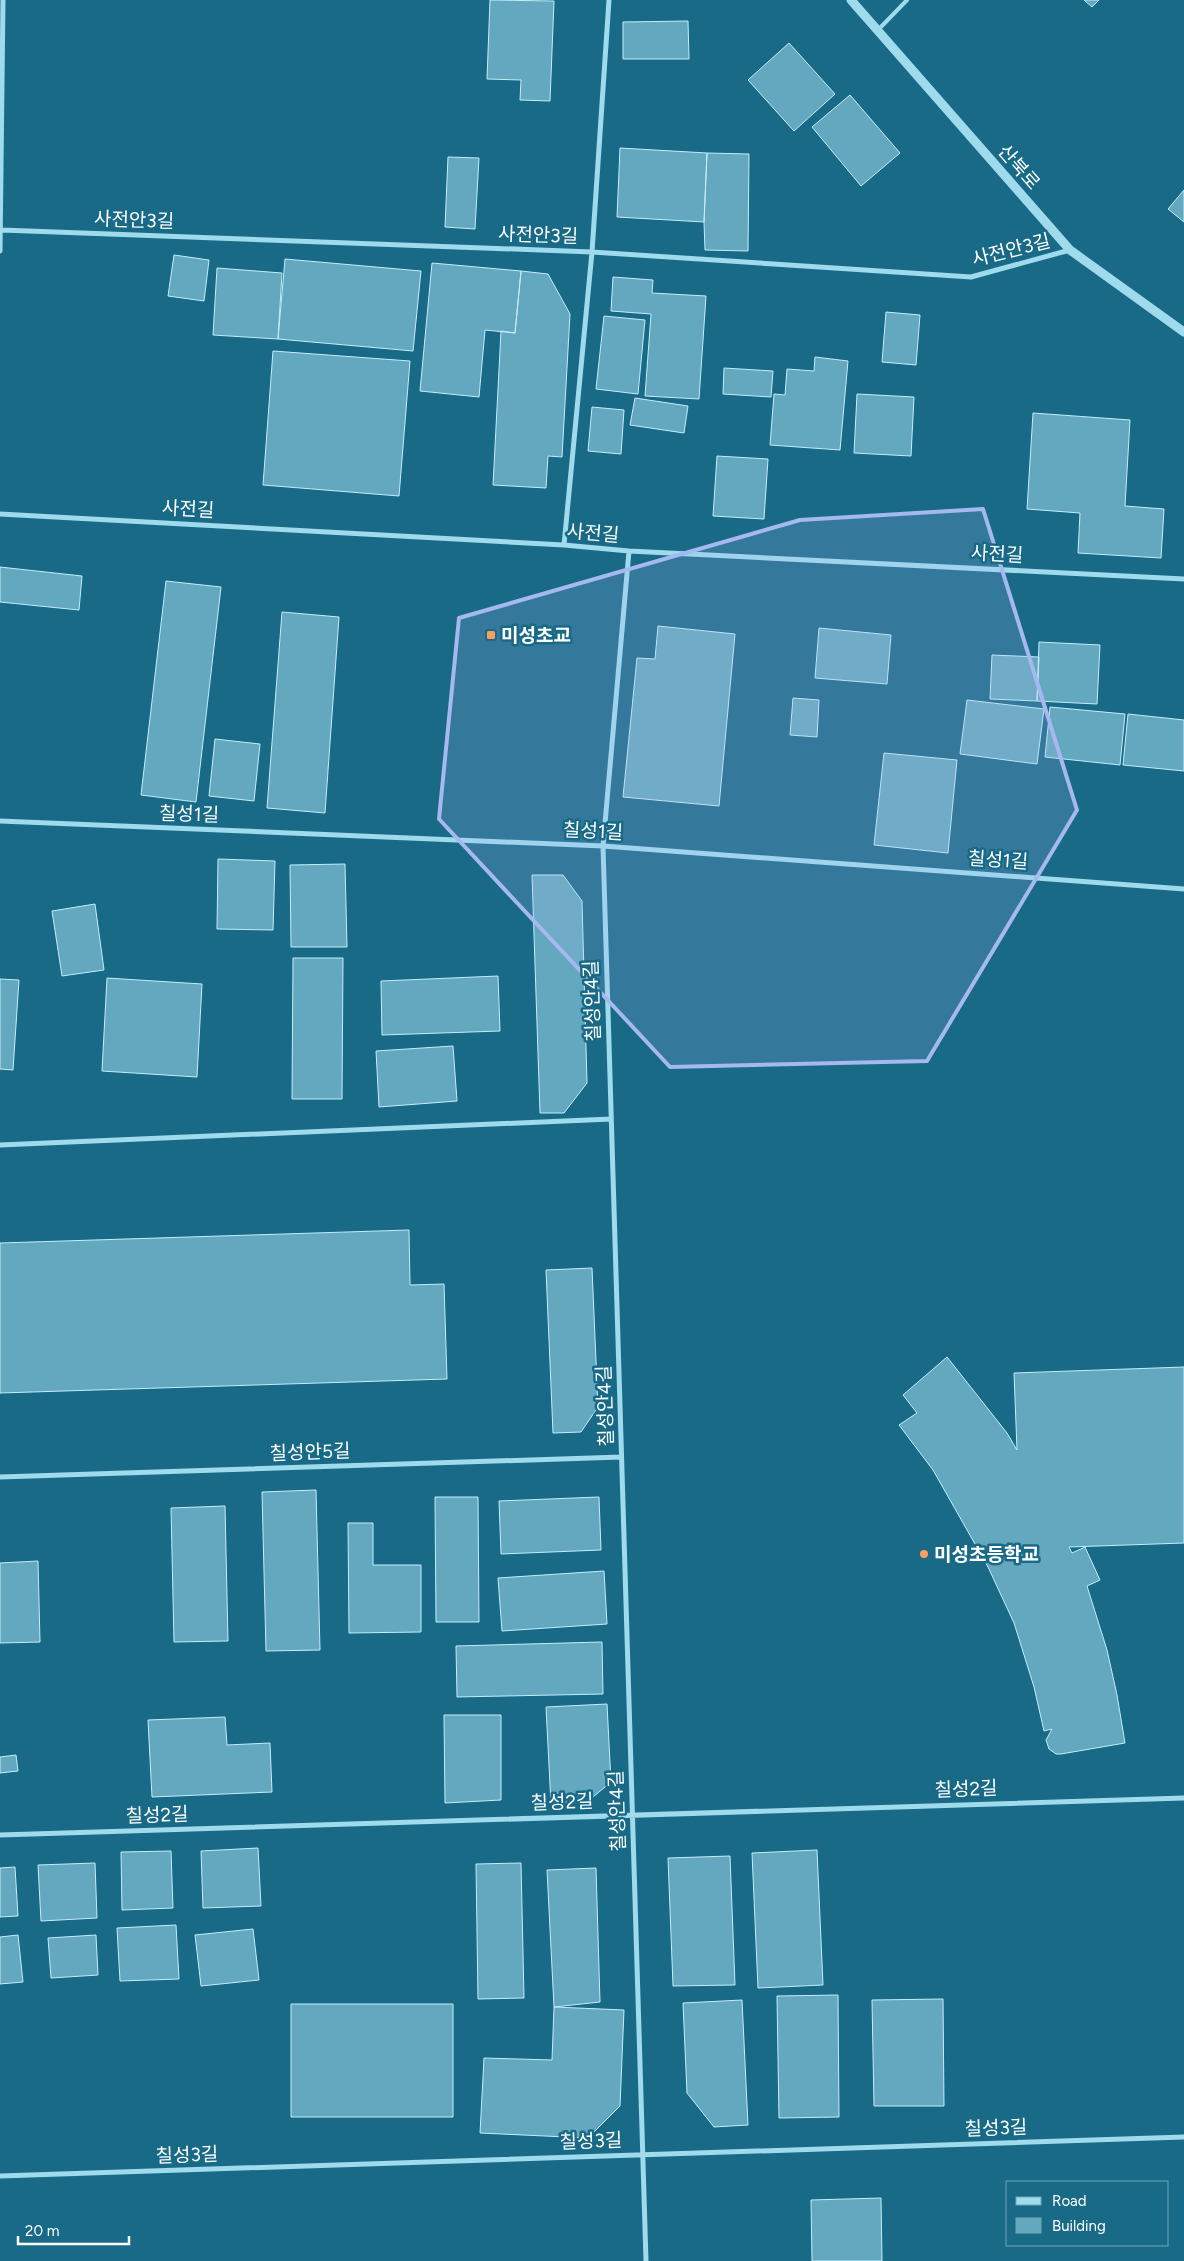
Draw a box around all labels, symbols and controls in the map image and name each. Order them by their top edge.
street label: 산북로 [993,140,1045,194]
street label: 사전안3길 [93,207,175,233]
street label: 사전안3길 [497,222,579,248]
street label: 사전안3길 [969,229,1053,271]
street label: 사전길 [161,496,215,522]
street label: 사전길 [566,519,620,547]
street label: 사전길 [970,541,1024,567]
place label: 미성초교 [501,624,571,647]
marker: 미성초교 [485,629,497,641]
street label: 칠성1길 [158,801,220,827]
street label: 칠성1길 [562,818,624,844]
street label: 칠성1길 [967,846,1029,874]
street label: 칠성안4길 [579,960,605,1042]
street label: 칠성안4길 [592,1365,618,1447]
street label: 칠성안5길 [269,1439,351,1465]
place label: 미성초등학교 [934,1543,1039,1566]
marker: 미성초등학교 [918,1548,930,1560]
street label: 칠성안4길 [604,1770,630,1852]
street label: 칠성2길 [934,1776,998,1802]
street label: 칠성2길 [530,1789,594,1815]
street label: 칠성2길 [125,1802,189,1828]
street label: 칠성3길 [964,2115,1028,2141]
street label: 칠성3길 [559,2128,623,2154]
street label: 칠성3길 [155,2142,219,2168]
legend [1006,2181,1169,2246]
text: Road [1052,2192,1087,2210]
scale bar [18,2214,129,2246]
text: Building [1052,2217,1106,2235]
text: 20 m [25,2222,59,2240]

